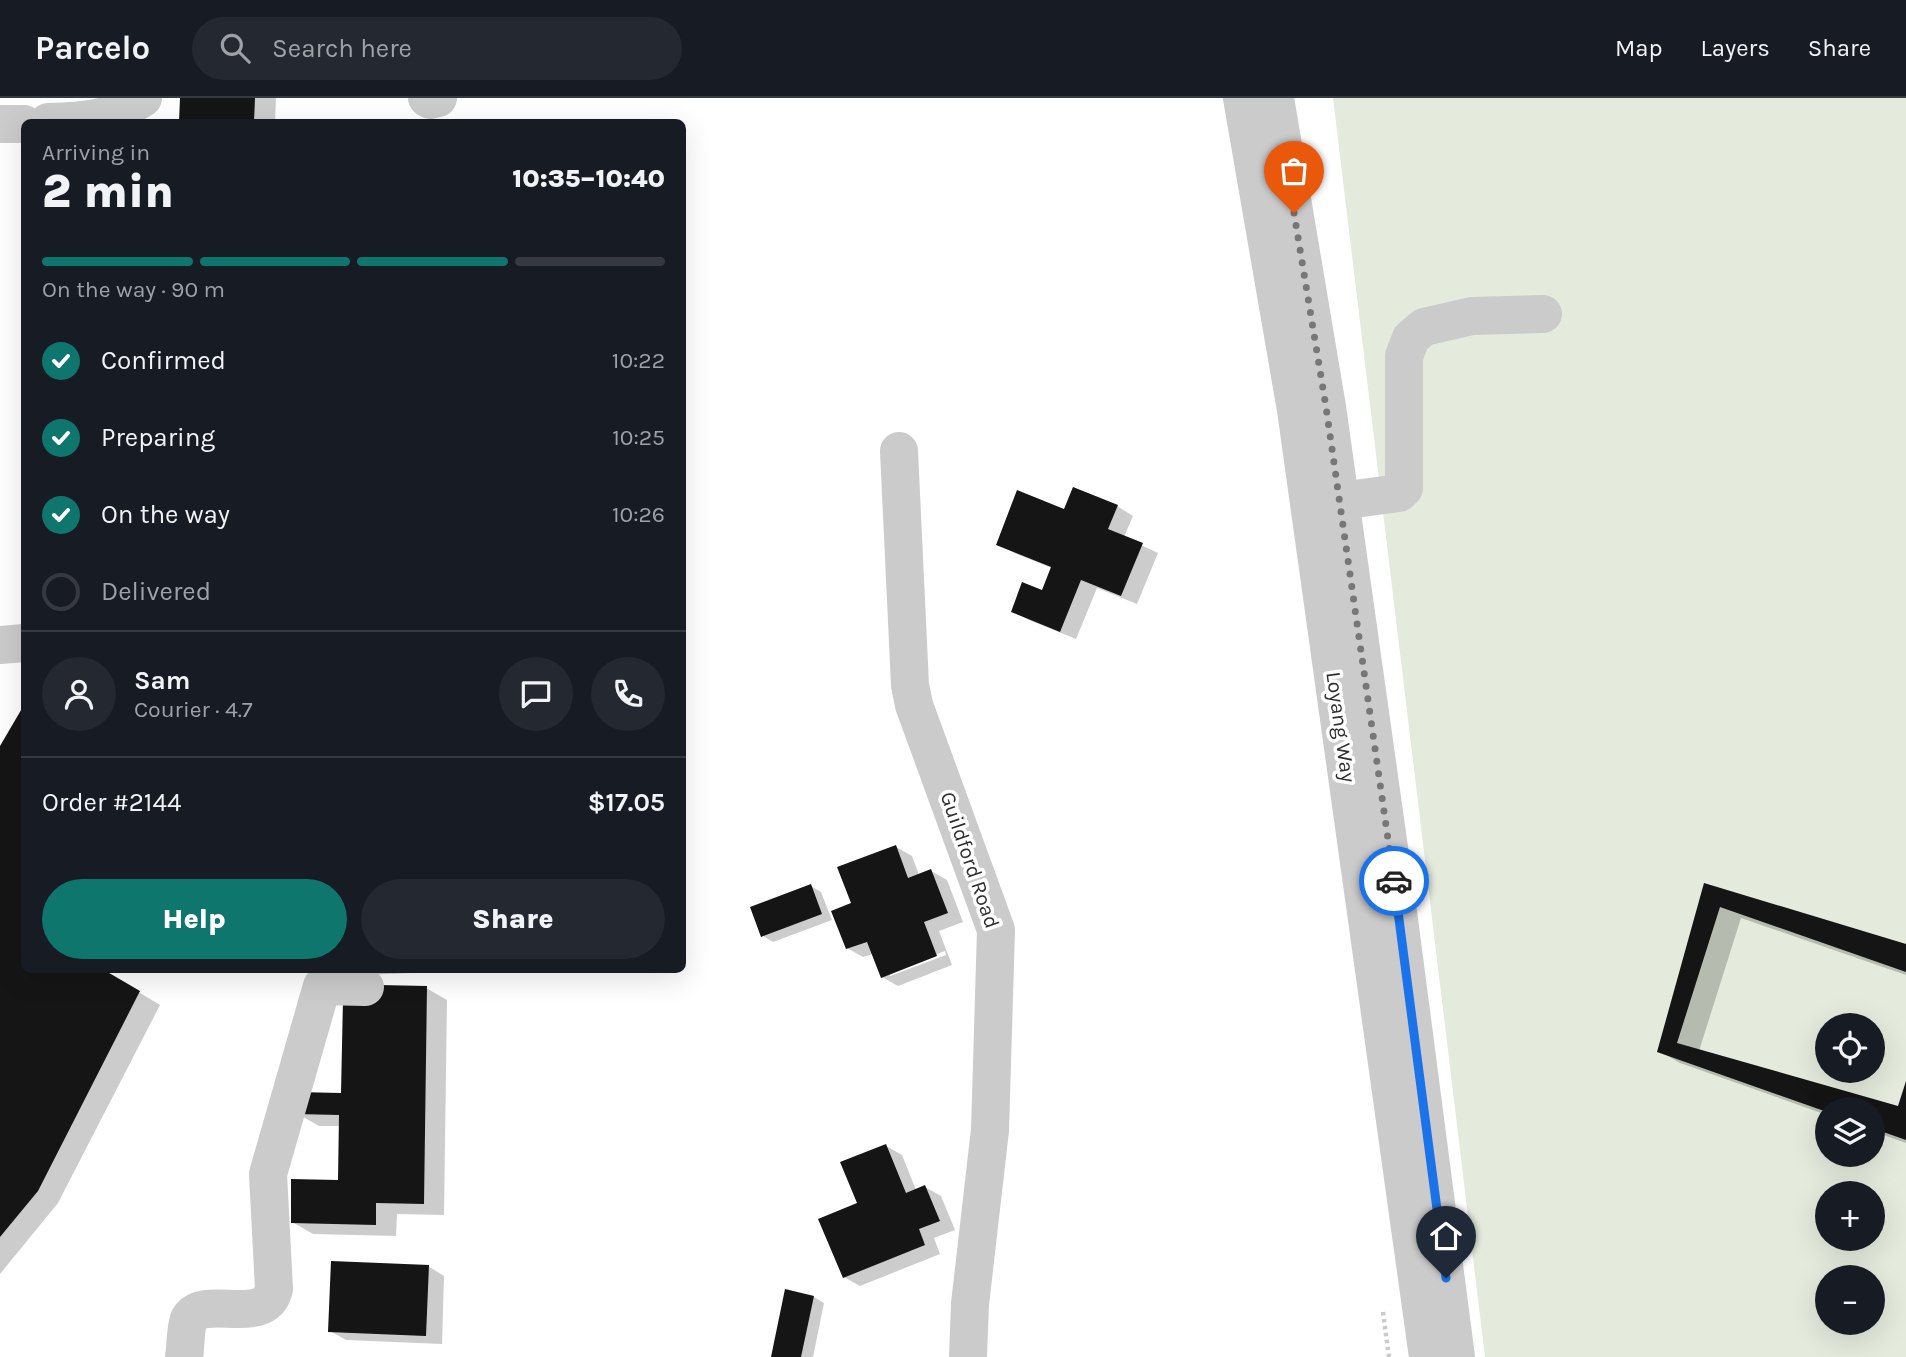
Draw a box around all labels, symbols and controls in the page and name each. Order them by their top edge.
search box [192,17,682,80]
text: Parcelo [35,29,150,67]
icon: search [216,29,254,67]
text: Search here [272,33,412,64]
text: Map [1615,34,1663,62]
text: Layers [1701,34,1770,62]
text: Share [1808,34,1871,62]
text: Arriving in [42,139,150,166]
pin [1264,141,1324,213]
icon: bag [1275,152,1313,190]
text: 10:35–10:40 [512,163,665,194]
text: 2 min [42,165,174,219]
text: On the way · 90 m [42,276,225,303]
icon: check [42,342,80,380]
text: Confirmed [101,345,226,376]
text: 10:22 [612,347,665,374]
icon: check [42,419,80,457]
text: Preparing [101,422,215,453]
text: 10:25 [612,424,665,451]
icon: check [42,496,80,534]
text: On the way [101,499,230,530]
text: 10:26 [612,501,665,528]
text: Delivered [101,576,211,607]
button: person [42,657,116,731]
button: chat [499,657,573,731]
button: phone [591,657,665,731]
text: Sam [134,665,190,696]
street label: Loyang Way [1321,670,1361,784]
text: Courier · 4.7 [134,696,253,723]
text: Order #2144 [42,787,181,818]
text: $17.05 [588,787,665,818]
street label: Guildford Road [935,789,1005,931]
courier [1359,846,1429,916]
icon: car [1375,862,1413,900]
button: Help [42,879,347,959]
button: Share [361,879,665,959]
map controls [1815,1013,1885,1335]
button: locate [1815,1013,1885,1083]
button: layers [1815,1097,1885,1167]
button: + [1815,1181,1885,1251]
pin [1416,1206,1476,1278]
icon: home [1427,1217,1465,1255]
button: − [1815,1265,1885,1335]

